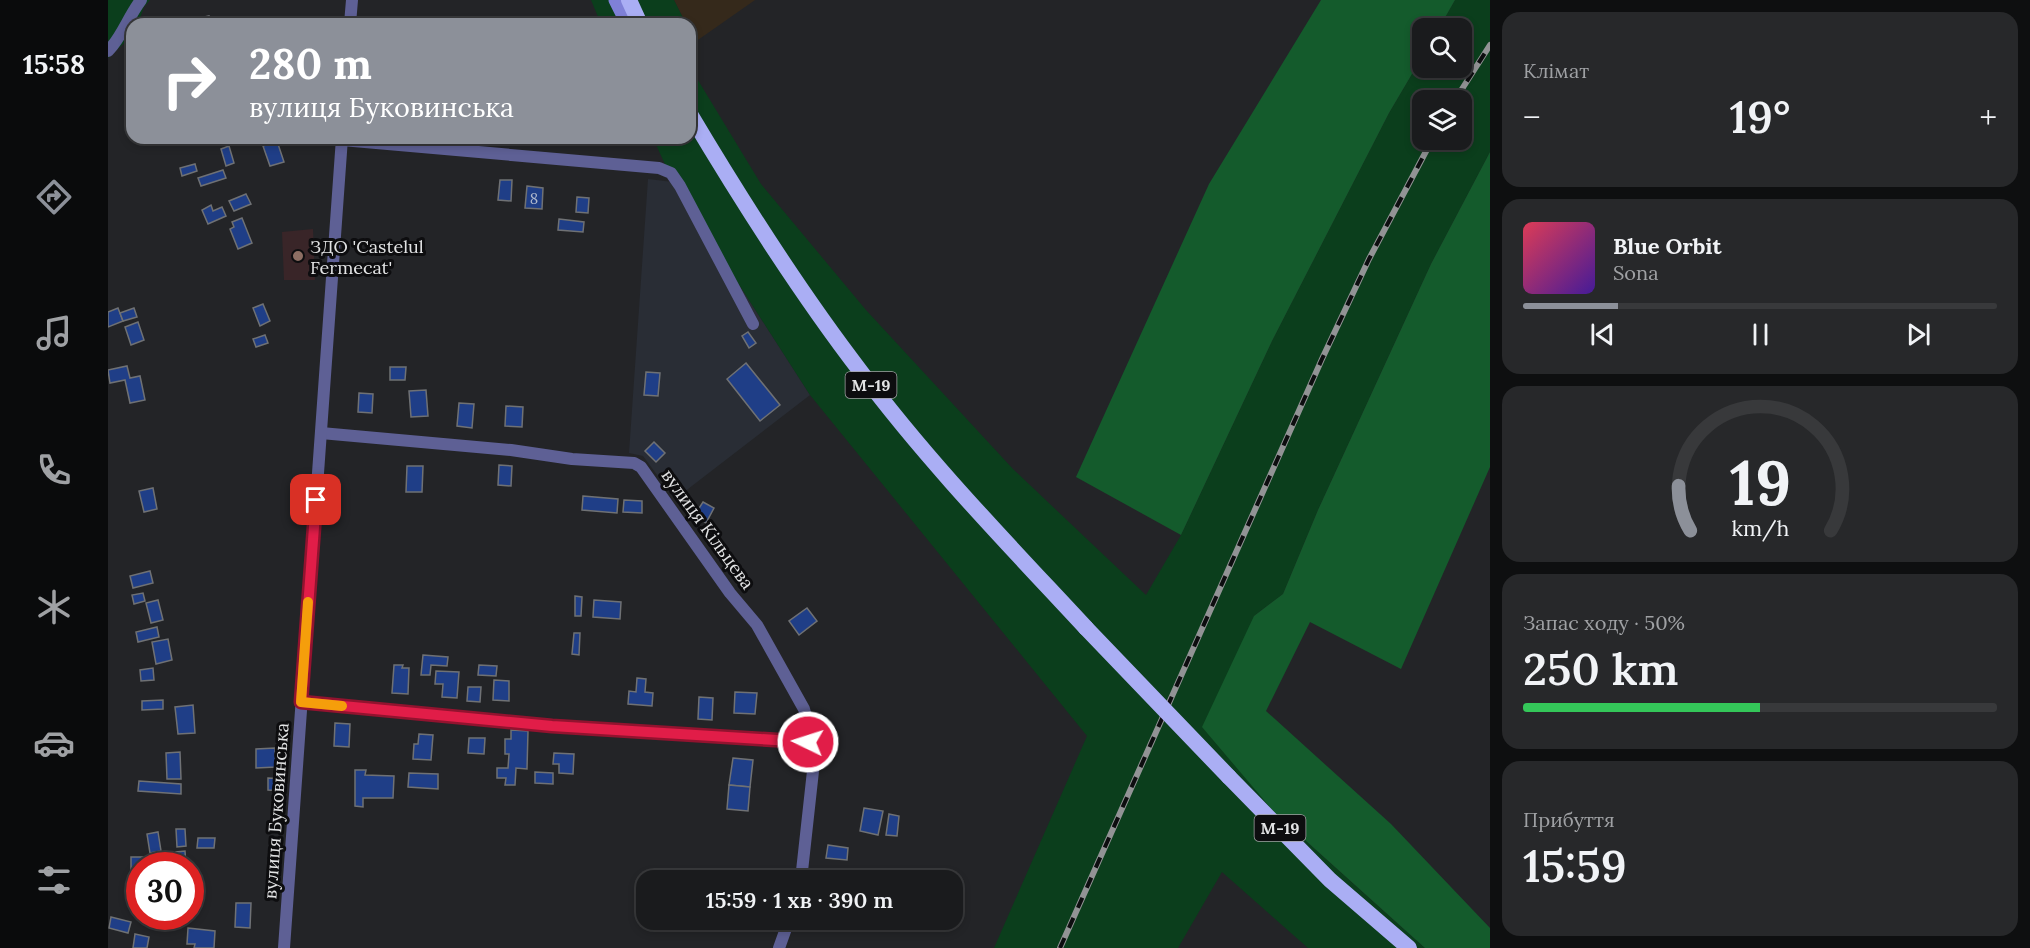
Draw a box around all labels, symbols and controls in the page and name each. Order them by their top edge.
map controls [1412,18,1472,150]
button: search [1412,18,1472,78]
text: 280 m [249,37,372,91]
icon: right [150,42,228,120]
text: 15:58 [23,47,85,81]
text: Клімат [1523,58,1589,83]
text: 19° [1729,88,1791,145]
text: вулиця Буковинська [249,90,514,124]
button: layers [1412,90,1472,150]
text: − [1523,96,1541,138]
text: + [1980,96,1997,138]
icon: directions [33,176,75,218]
house number: 8 [530,189,538,208]
text: Blue Orbit [1613,232,1721,260]
place label: ЗДО 'Castelul Fermecat' [310,235,424,279]
marker: ЗДО 'Castelul Fermecat' [291,249,305,263]
text: Sona [1613,260,1659,285]
icon: music [33,312,75,354]
icon: previous [1586,318,1619,351]
icon: pause [1744,318,1777,351]
icon: next [1902,318,1935,351]
road number: М-19 [846,372,897,398]
text: 19 [1729,442,1791,522]
icon: phone [33,449,75,491]
street label: вулиця Кільцева [657,464,759,594]
pin [290,474,341,525]
icon: arrive [299,483,332,516]
text: km/h [1731,514,1789,542]
icon: climate [33,586,75,628]
text: Запас ходу · 50% [1523,610,1685,635]
text: 250 km [1523,640,1679,697]
position arrow [776,710,840,774]
icon: car [33,722,75,764]
street label: вулиця Буковинська [258,722,294,900]
text: Прибуття [1523,807,1615,832]
road number: М-19 [1254,815,1306,841]
text: 15:59 [1523,837,1627,894]
speed limit sign: 30 [126,852,204,930]
icon: filters [33,859,75,901]
text: 15:59 · 1 хв · 390 m [706,886,893,914]

